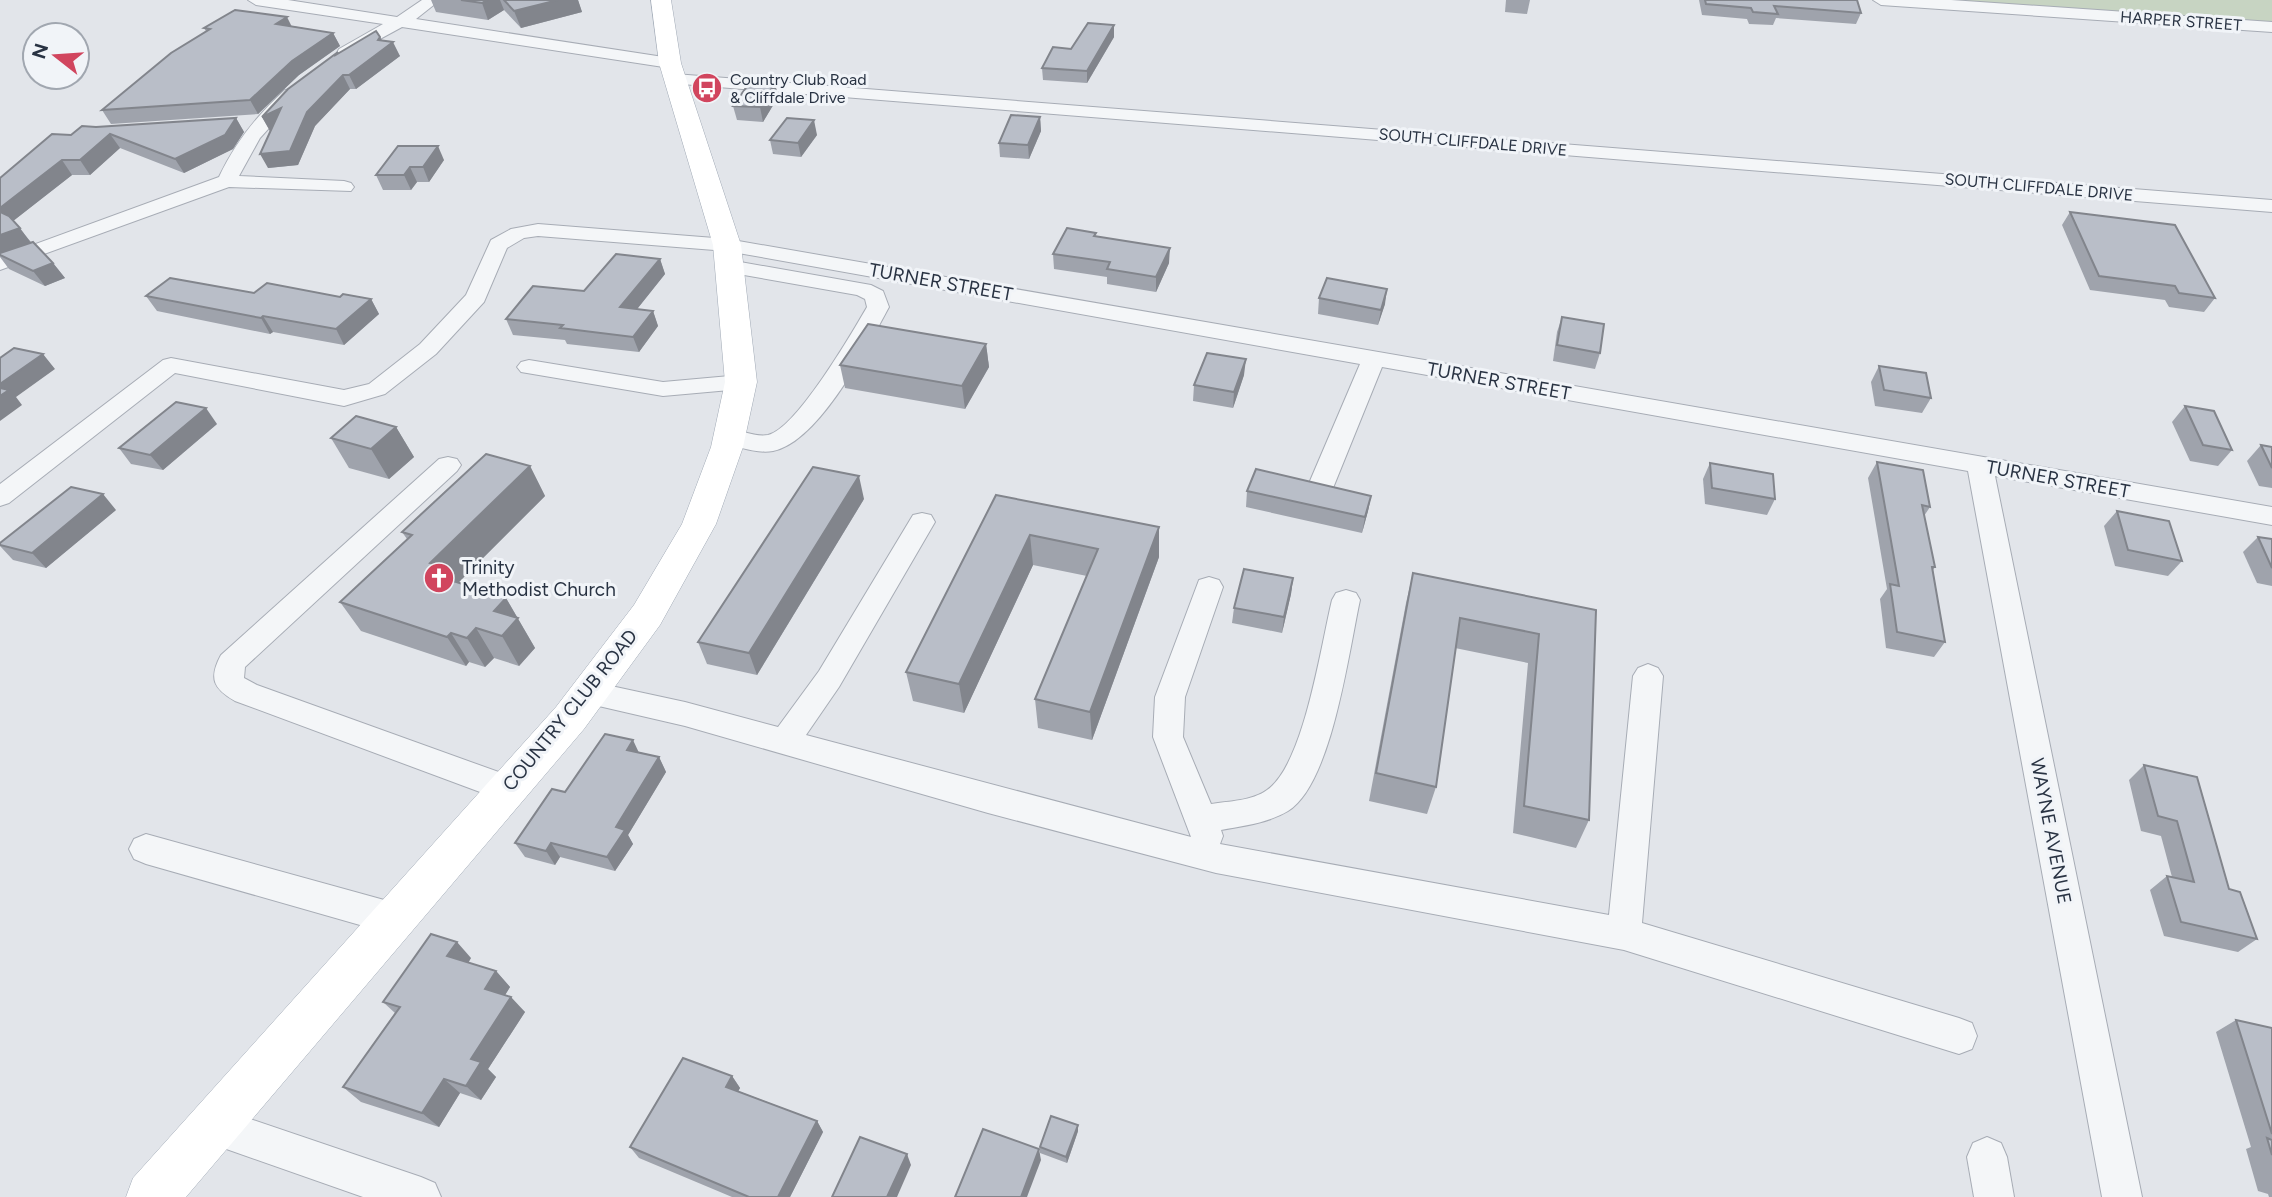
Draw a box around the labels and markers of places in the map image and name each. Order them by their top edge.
place label: Country Club Road & Cliffdale Drive [730,70,867,107]
bus stop icon: Country Club Road & Cliffdale Drive [690,71,724,105]
place label: Trinity Methodist Church [462,556,616,601]
church icon: Trinity Methodist Church [422,561,456,595]

